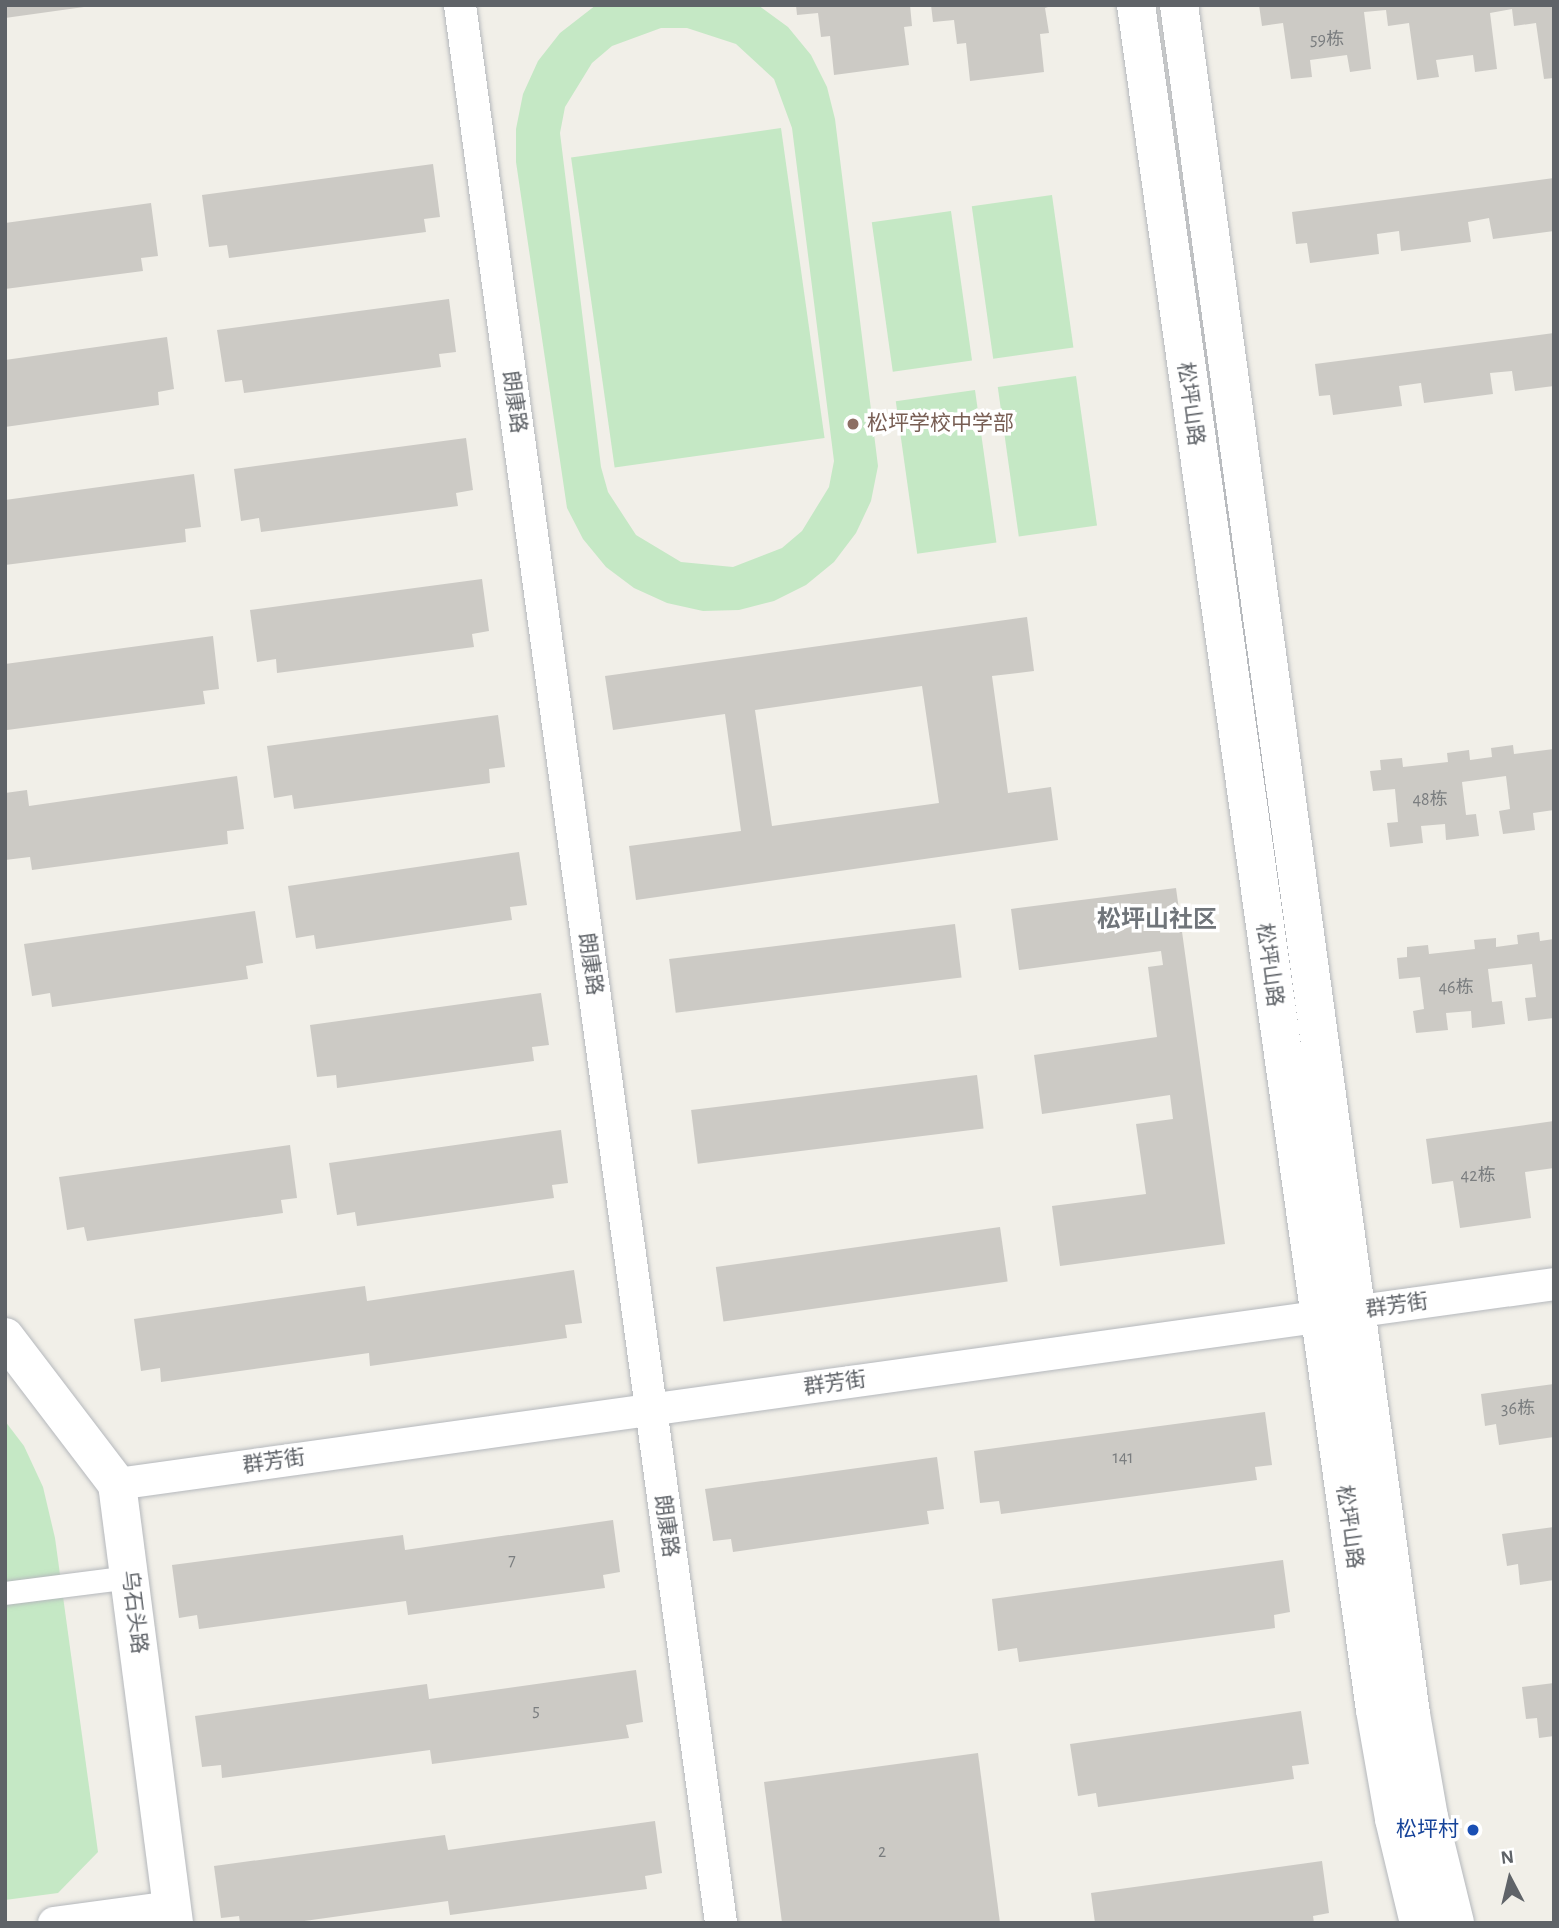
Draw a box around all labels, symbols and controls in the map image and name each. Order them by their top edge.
house number: 59栋 [1310,29,1344,51]
street label: 松坪山路 [1172,361,1208,447]
street label: 朗康路 [497,369,531,435]
place label: 松坪学校中学部 [867,411,1014,437]
marker: 松坪学校中学部 [845,416,861,432]
house number: 48栋 [1412,789,1448,811]
district label: 松坪山社区 [1097,907,1217,935]
street label: 松坪山路 [1251,922,1287,1008]
street label: 朗康路 [573,931,607,997]
house number: 46栋 [1438,977,1474,999]
house number: 42栋 [1461,1165,1495,1187]
street label: 群芳街 [1364,1289,1430,1323]
street label: 群芳街 [802,1367,868,1401]
house number: 36栋 [1501,1398,1535,1420]
street label: 群芳街 [241,1445,307,1479]
house number: 141 [1112,1447,1134,1469]
street label: 松坪山路 [1331,1484,1367,1570]
street label: 朗康路 [649,1493,683,1559]
house number: 7 [508,1550,516,1572]
street label: 乌石头路 [116,1569,152,1655]
house number: 5 [532,1700,540,1722]
place label: 松坪村 [1396,1817,1459,1843]
marker: 松坪村 [1465,1822,1481,1838]
house number: 2 [878,1841,886,1863]
north arrow [1475,1844,1545,1914]
text: N [1500,1847,1515,1868]

